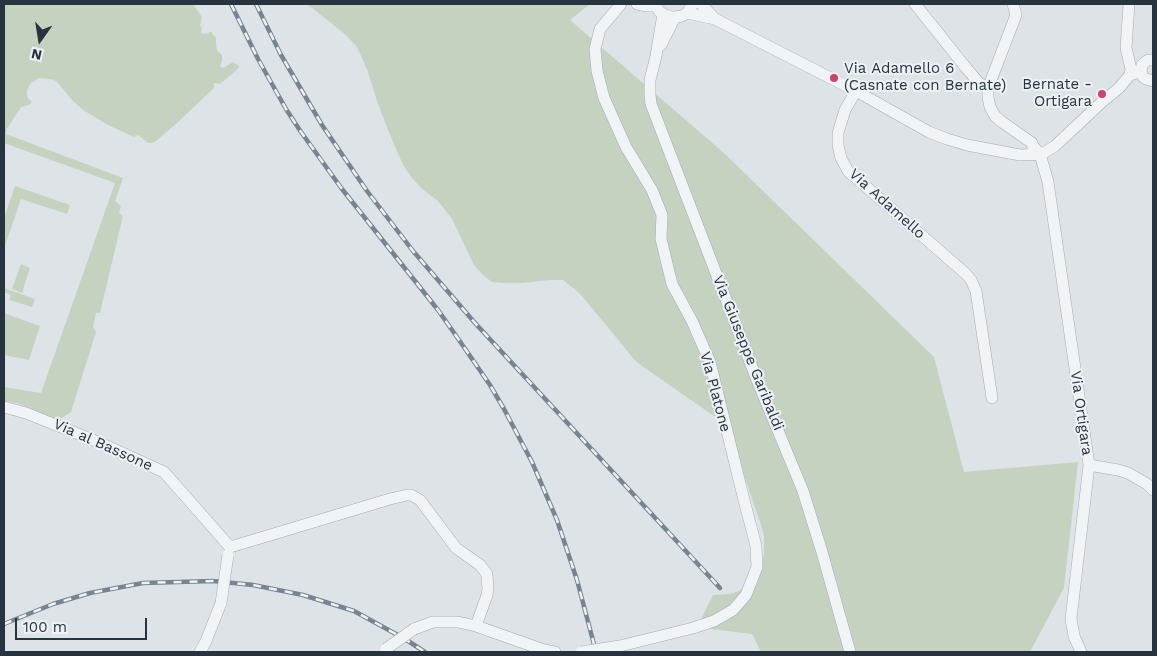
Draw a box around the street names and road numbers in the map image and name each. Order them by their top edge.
street label: Via Adamello [845,165,929,243]
street label: Via Giuseppe Garibaldi [709,273,787,433]
street label: Via Platone [696,350,734,434]
street label: Via Ortigara [1066,370,1096,456]
street label: Via al Bassone [51,415,155,475]

